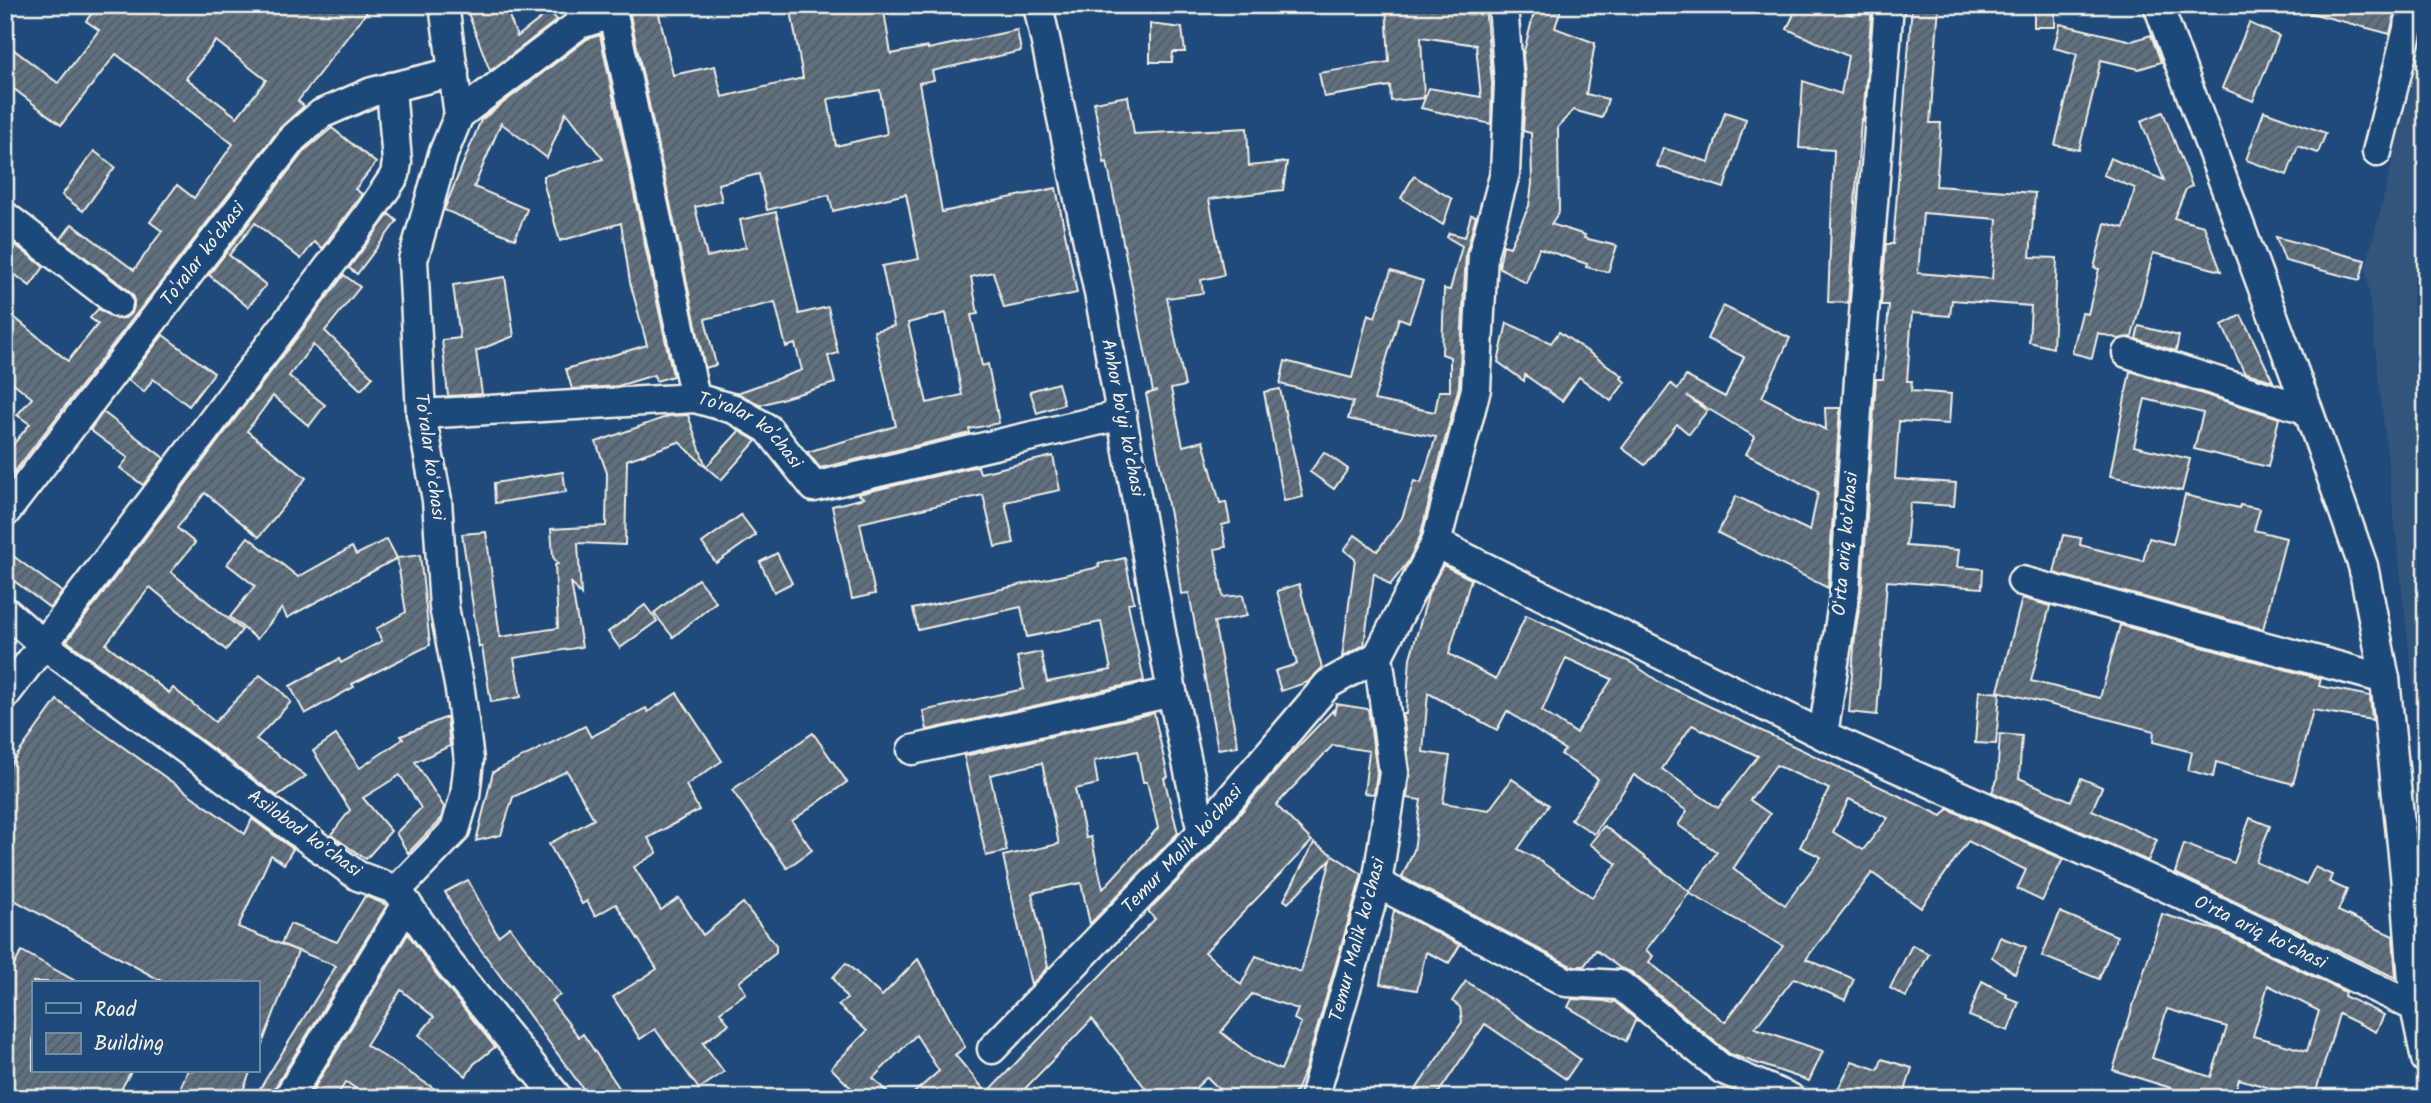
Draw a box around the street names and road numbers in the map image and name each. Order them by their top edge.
street label: To'ralar ko'chasi [154,195,254,313]
street label: Anhor boʻyi koʻchasi [1092,337,1152,501]
street label: To'ralar ko'chasi [694,384,810,477]
street label: Toʻralar koʻchasi [405,392,453,524]
street label: Oʻrta ariq koʻchasi [1825,469,1867,617]
street label: Temur Malik ko'chasi [1115,777,1252,921]
street label: Asilobod koʻchasi [241,782,369,887]
street label: Temur Malik koʻchasi [1322,853,1395,1025]
street label: Oʻrta ariq koʻchasi [2189,888,2333,979]

